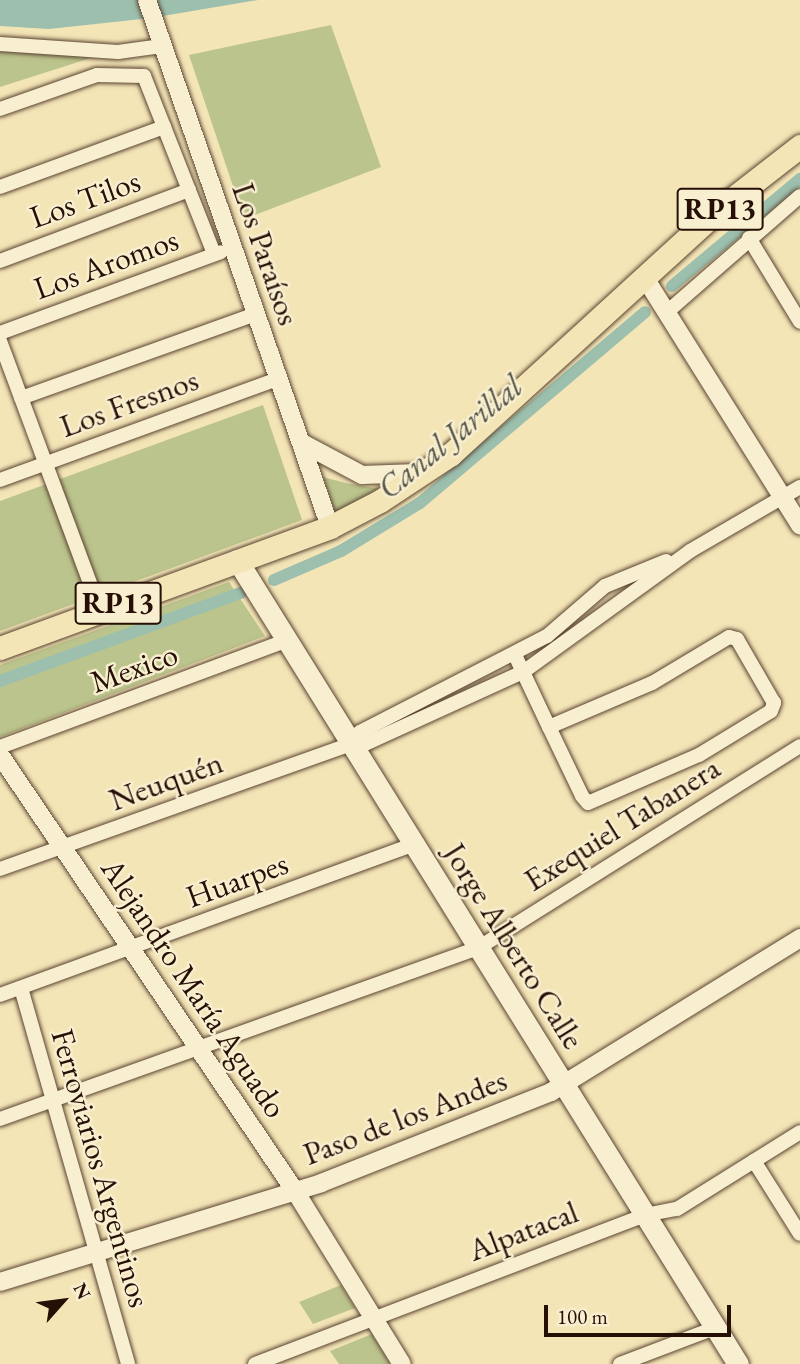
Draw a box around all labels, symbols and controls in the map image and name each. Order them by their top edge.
street label: Los Tilos [25,161,145,237]
street label: Los Paraísos [224,178,308,330]
road number: RP13 [676,182,764,236]
street label: Los Aromos [28,220,184,308]
street label: Los Fresnos [55,360,203,446]
water label: Canal Jarillal [369,366,531,508]
road number: RP13 [74,576,162,630]
street label: Mexico [85,635,183,701]
street label: Neuquén [104,743,228,819]
street label: Exequiel Tabanera [517,749,727,899]
street label: Jorge Alberto Calle [435,836,593,1056]
street label: Huarpes [181,844,293,916]
street label: Alejandro María Aguado [93,851,295,1125]
street label: Ferroviarios Argentinos [43,1025,159,1311]
street label: Paso de los Andes [298,1061,512,1173]
street label: Alpatacal [463,1193,583,1269]
north arrow [28,1266,98,1336]
text: N [67,1278,97,1304]
scale bar [548,1290,735,1334]
text: 100 m [557,1303,608,1330]

